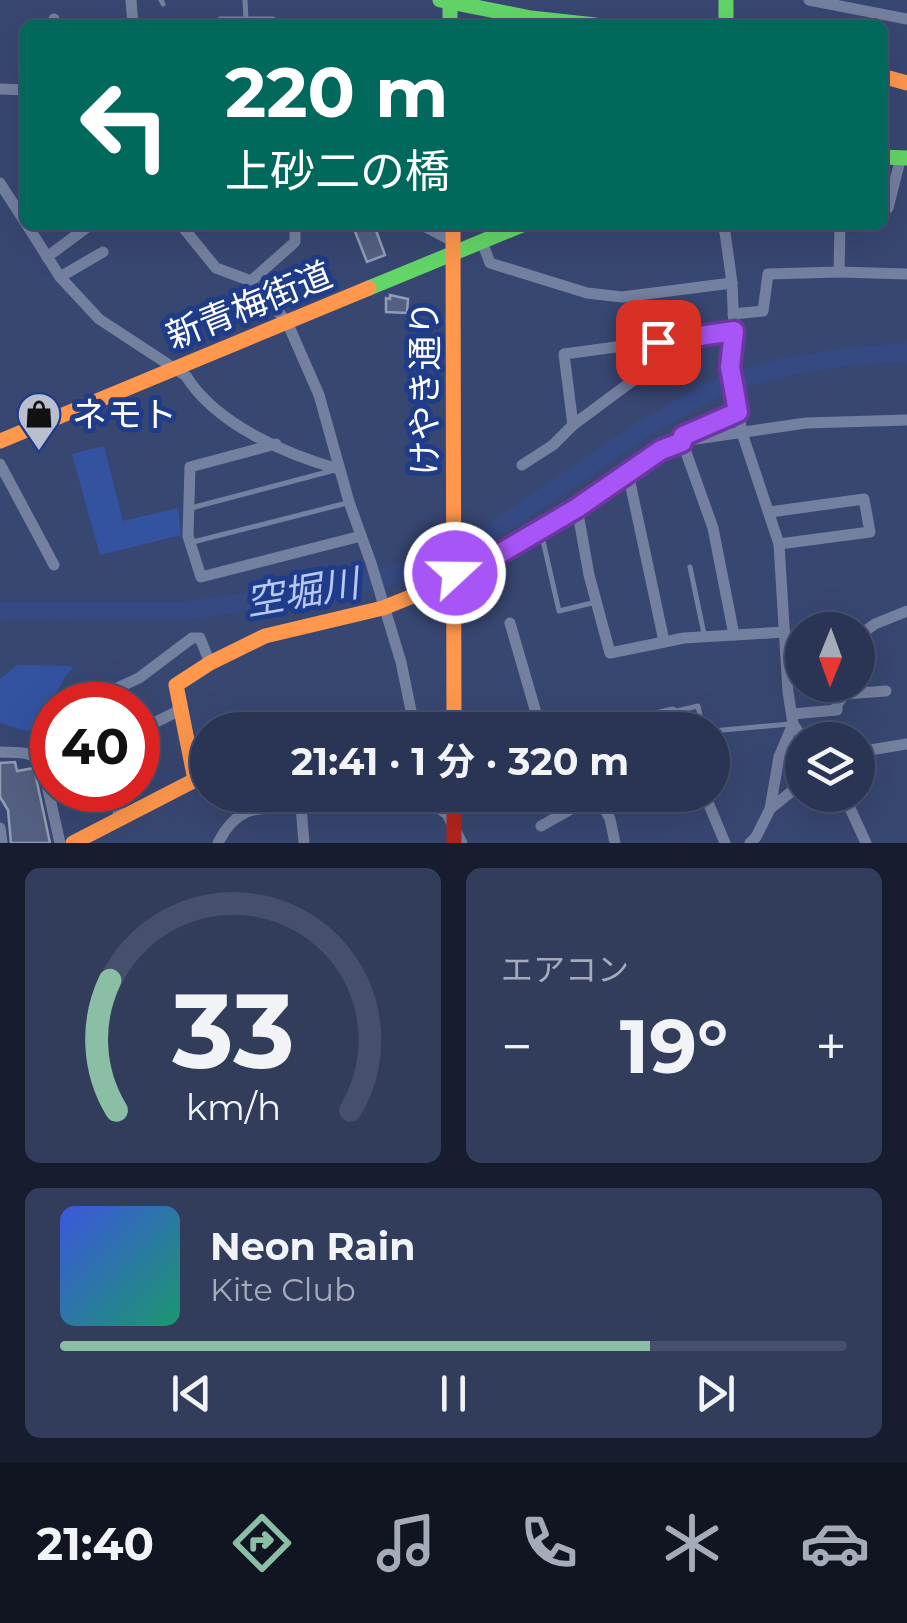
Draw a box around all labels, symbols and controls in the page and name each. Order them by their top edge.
text: 220 m [225,49,448,135]
icon: left [60,60,190,190]
text: 上砂二の橋 [225,143,450,198]
street label: 新青梅街道 [160,252,338,358]
street label: けやき通り [403,300,446,476]
pin [616,300,701,385]
icon: arrive [631,315,686,370]
shop icon: ネモト [16,391,62,452]
place label: ネモト [72,393,177,436]
position arrow [403,521,507,625]
water label: 空堀川 [242,558,366,625]
north arrow [785,612,875,702]
map controls [785,612,875,812]
speed limit sign: 40 [30,682,160,812]
button: layers [785,722,875,812]
text: 21:41 · 1 分 · 320 m [291,738,629,785]
text: エアコン [501,950,629,989]
text: 33 [171,967,294,1094]
text: 19° [620,1000,728,1092]
text: − [501,1013,533,1080]
text: + [815,1013,847,1080]
text: km/h [185,1085,281,1129]
text: Neon Rain [210,1223,415,1270]
text: Kite Club [210,1270,356,1309]
icon: previous [164,1366,219,1421]
icon: pause [426,1366,481,1421]
icon: next [688,1366,743,1421]
icon: directions [227,1508,297,1578]
icon: music [371,1508,441,1578]
icon: phone [514,1508,584,1578]
icon: climate [657,1508,727,1578]
icon: car [800,1508,870,1578]
text: 21:40 [37,1516,154,1571]

